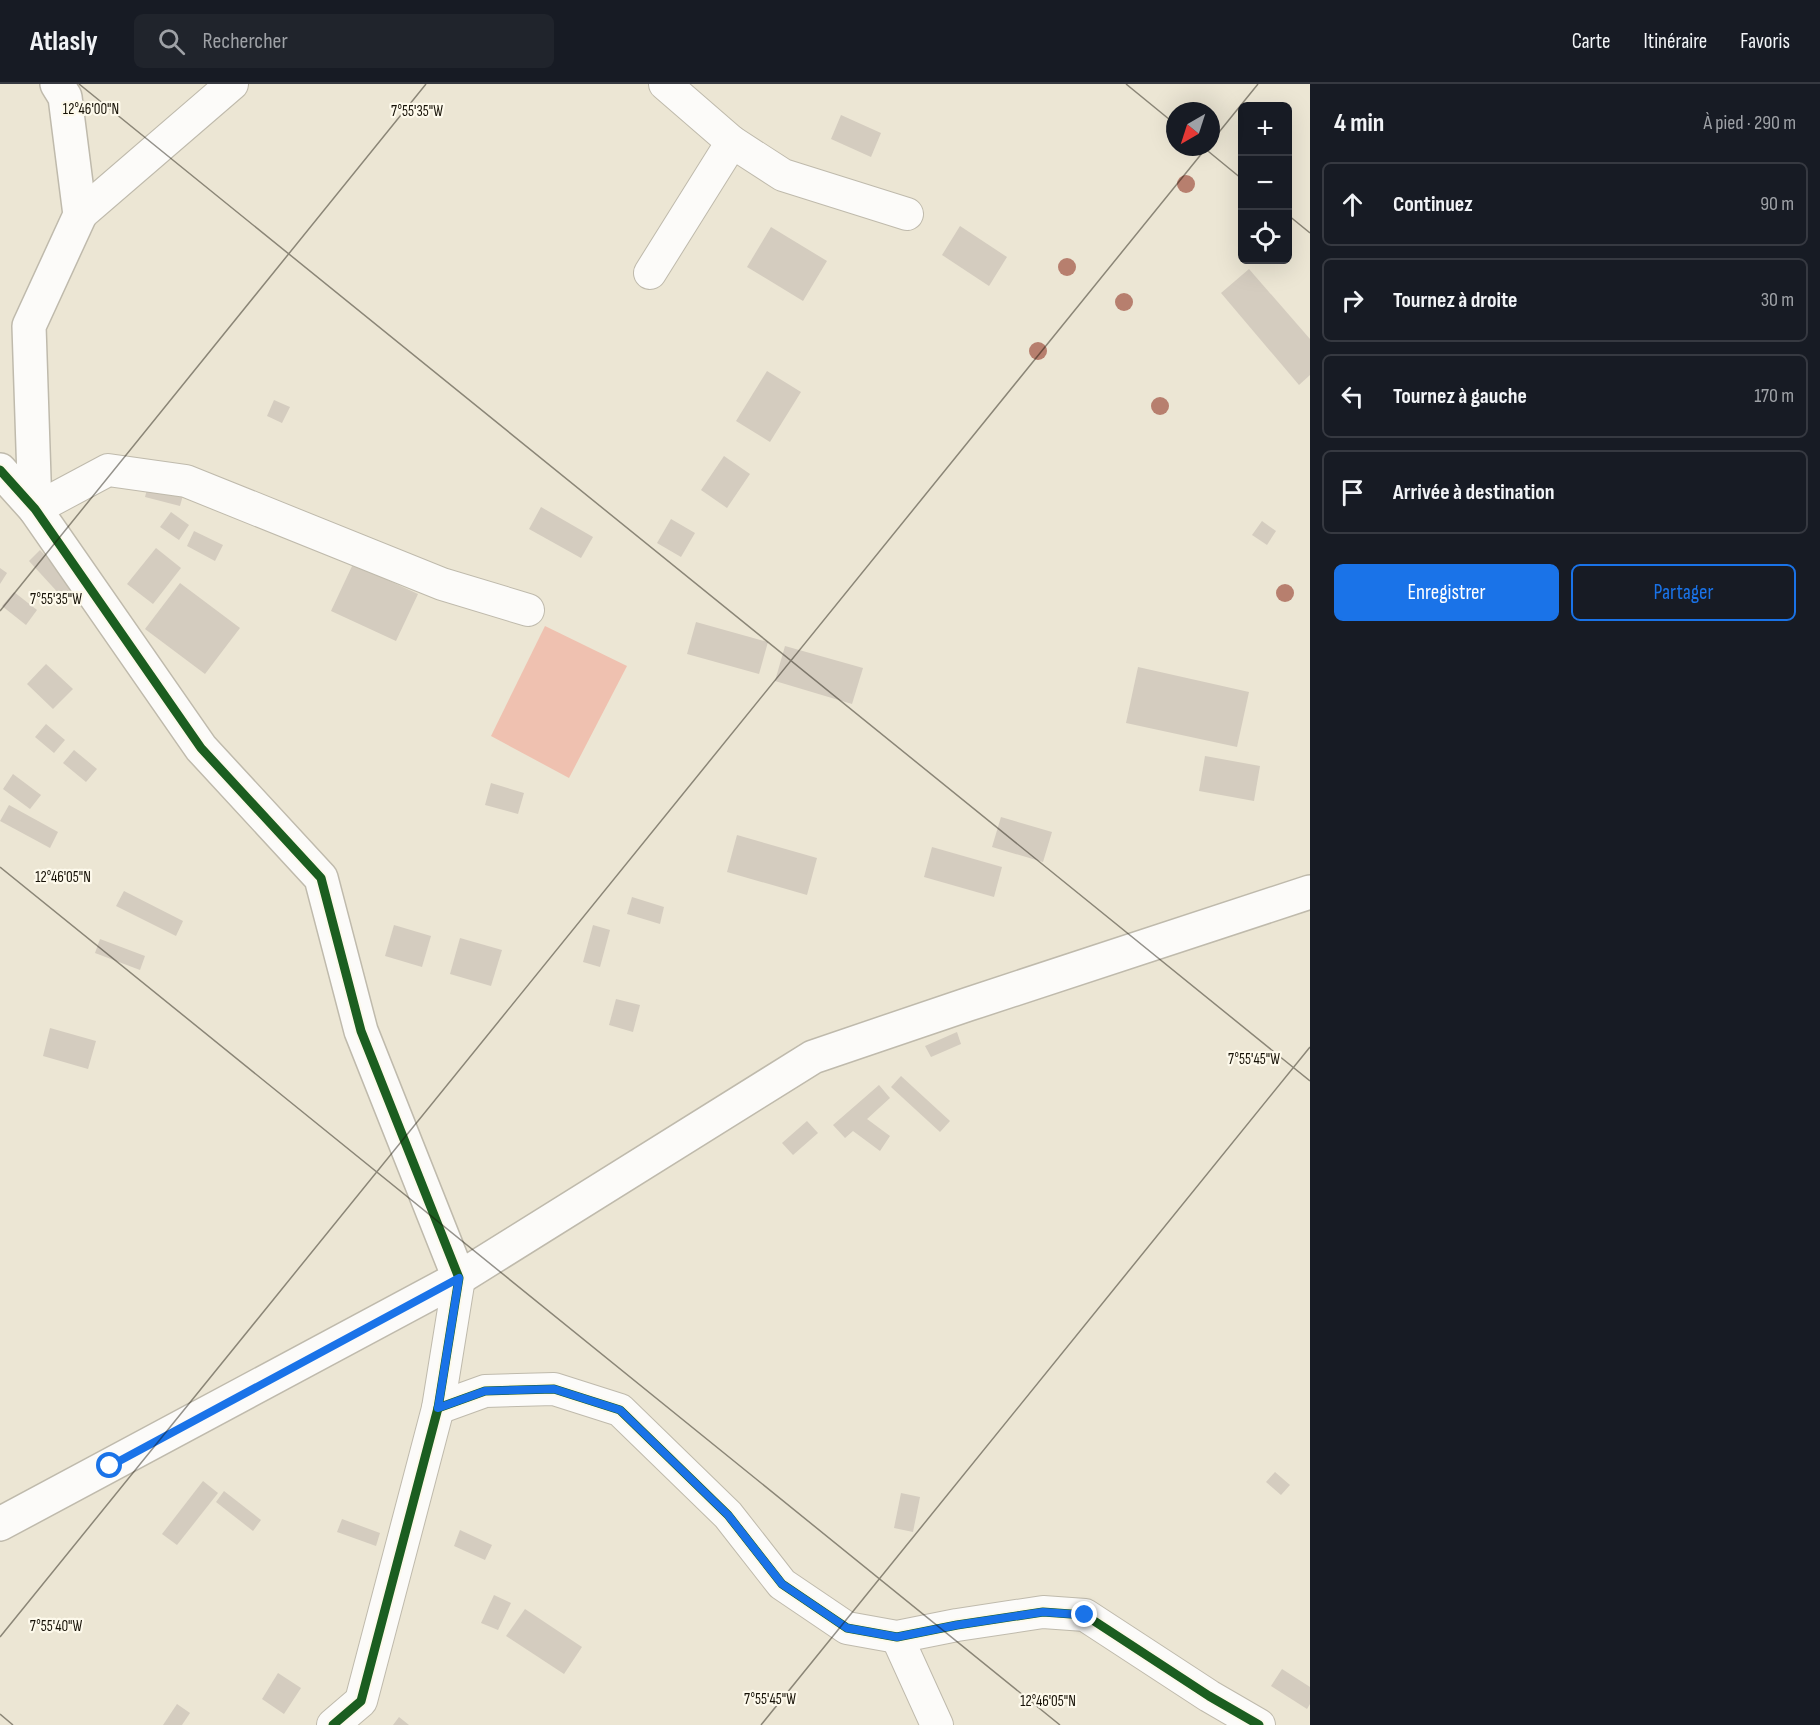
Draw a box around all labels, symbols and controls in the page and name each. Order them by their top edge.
search box [134,14,554,68]
text: Atlasly [30,25,98,58]
icon: search [155,25,188,58]
text: Rechercher [203,28,288,55]
text: Carte [1572,29,1611,54]
text: Itinéraire [1644,29,1707,54]
text: Favoris [1740,29,1790,54]
text: 12°46'00"N [63,100,119,119]
text: 7°55'35"W [391,102,443,121]
north arrow [1166,102,1220,156]
map controls [1238,102,1292,264]
button: + [1238,102,1292,156]
text: 4 min [1334,108,1384,139]
text: À pied · 290 m [1704,111,1796,135]
button: − [1238,156,1292,210]
icon: ahead [1336,188,1369,221]
text: Continuez [1393,191,1473,218]
text: 90 m [1760,192,1794,216]
button: locate [1238,210,1292,264]
icon: right [1336,284,1369,317]
text: Tournez à droite [1393,287,1518,314]
text: 30 m [1761,288,1794,312]
icon: left [1336,380,1369,413]
text: Tournez à gauche [1393,383,1527,410]
text: 170 m [1754,384,1794,408]
icon: arrive [1336,476,1369,509]
text: Arrivée à destination [1393,479,1555,506]
button: Enregistrer [1334,564,1559,621]
button: Partager [1571,564,1796,621]
text: 7°55'35"W [30,590,82,609]
text: 12°46'05"N [35,868,91,887]
text: 7°55'45"W [1228,1050,1280,1069]
route start [96,1452,122,1478]
route end [1071,1601,1097,1627]
text: 7°55'40"W [30,1617,82,1636]
text: 7°55'45"W [744,1690,796,1709]
text: 12°46'05"N [1020,1692,1076,1711]

